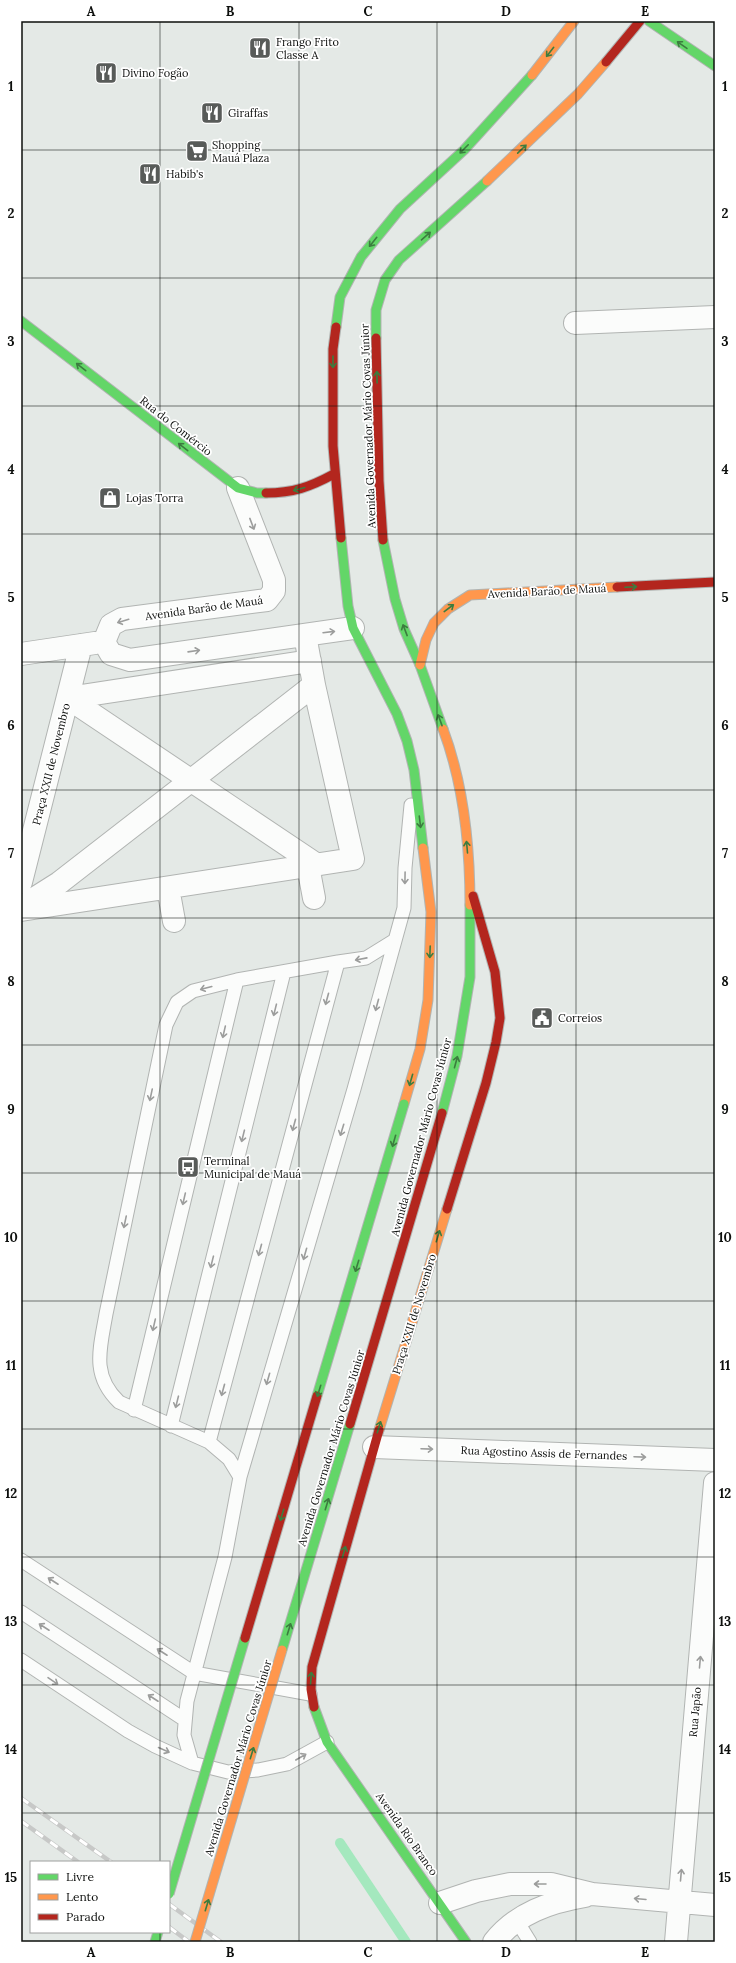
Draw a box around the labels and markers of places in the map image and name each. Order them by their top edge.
restaurant icon: Frango Frito Classe A [247,35,273,61]
place label: Frango Frito Classe A [276,35,339,62]
restaurant icon: Divino Fogão [93,60,119,86]
place label: Divino Fogão [122,66,188,80]
restaurant icon: Giraffas [199,100,225,126]
place label: Giraffas [228,106,268,120]
supermarket icon: Shopping Mauá Plaza [184,138,210,164]
place label: Shopping Mauá Plaza [212,138,270,165]
restaurant icon: Habib's [137,161,163,187]
place label: Habib's [166,167,203,181]
shop icon: Lojas Torra [97,485,123,511]
place label: Lojas Torra [126,491,184,505]
public building icon: Correios [529,1005,555,1031]
place label: Correios [558,1011,602,1025]
bus stop icon: Terminal Municipal de Mauá [175,1154,201,1180]
place label: Terminal Municipal de Mauá [204,1154,301,1181]

